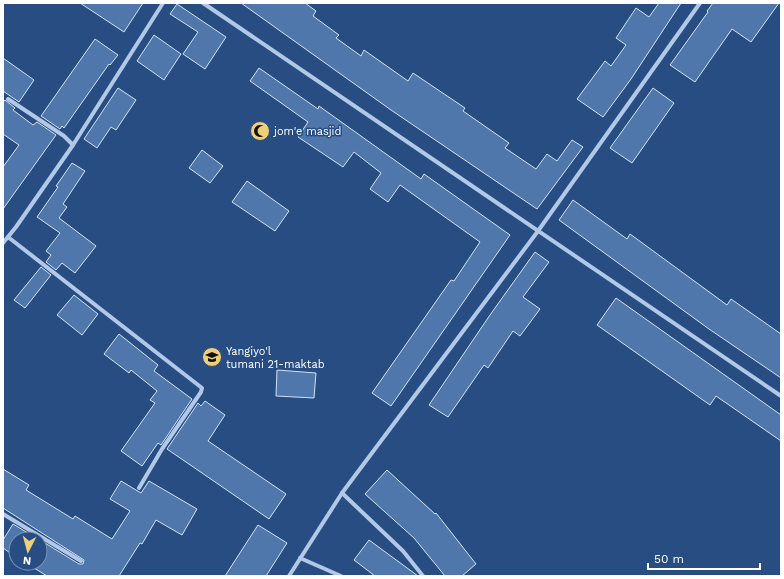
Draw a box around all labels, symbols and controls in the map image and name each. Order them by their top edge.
mosque icon: jom'e masjid [249,120,271,142]
place label: jom'e masjid [273,125,341,138]
place label: Yangiyo'l tumani 21-maktab [226,345,325,371]
school or university icon: Yangiyo'l tumani 21-maktab [201,346,223,368]
north arrow [8,531,48,571]
scale bar [648,545,760,571]
text: 50 m [654,552,684,566]
text: N [22,554,32,567]

